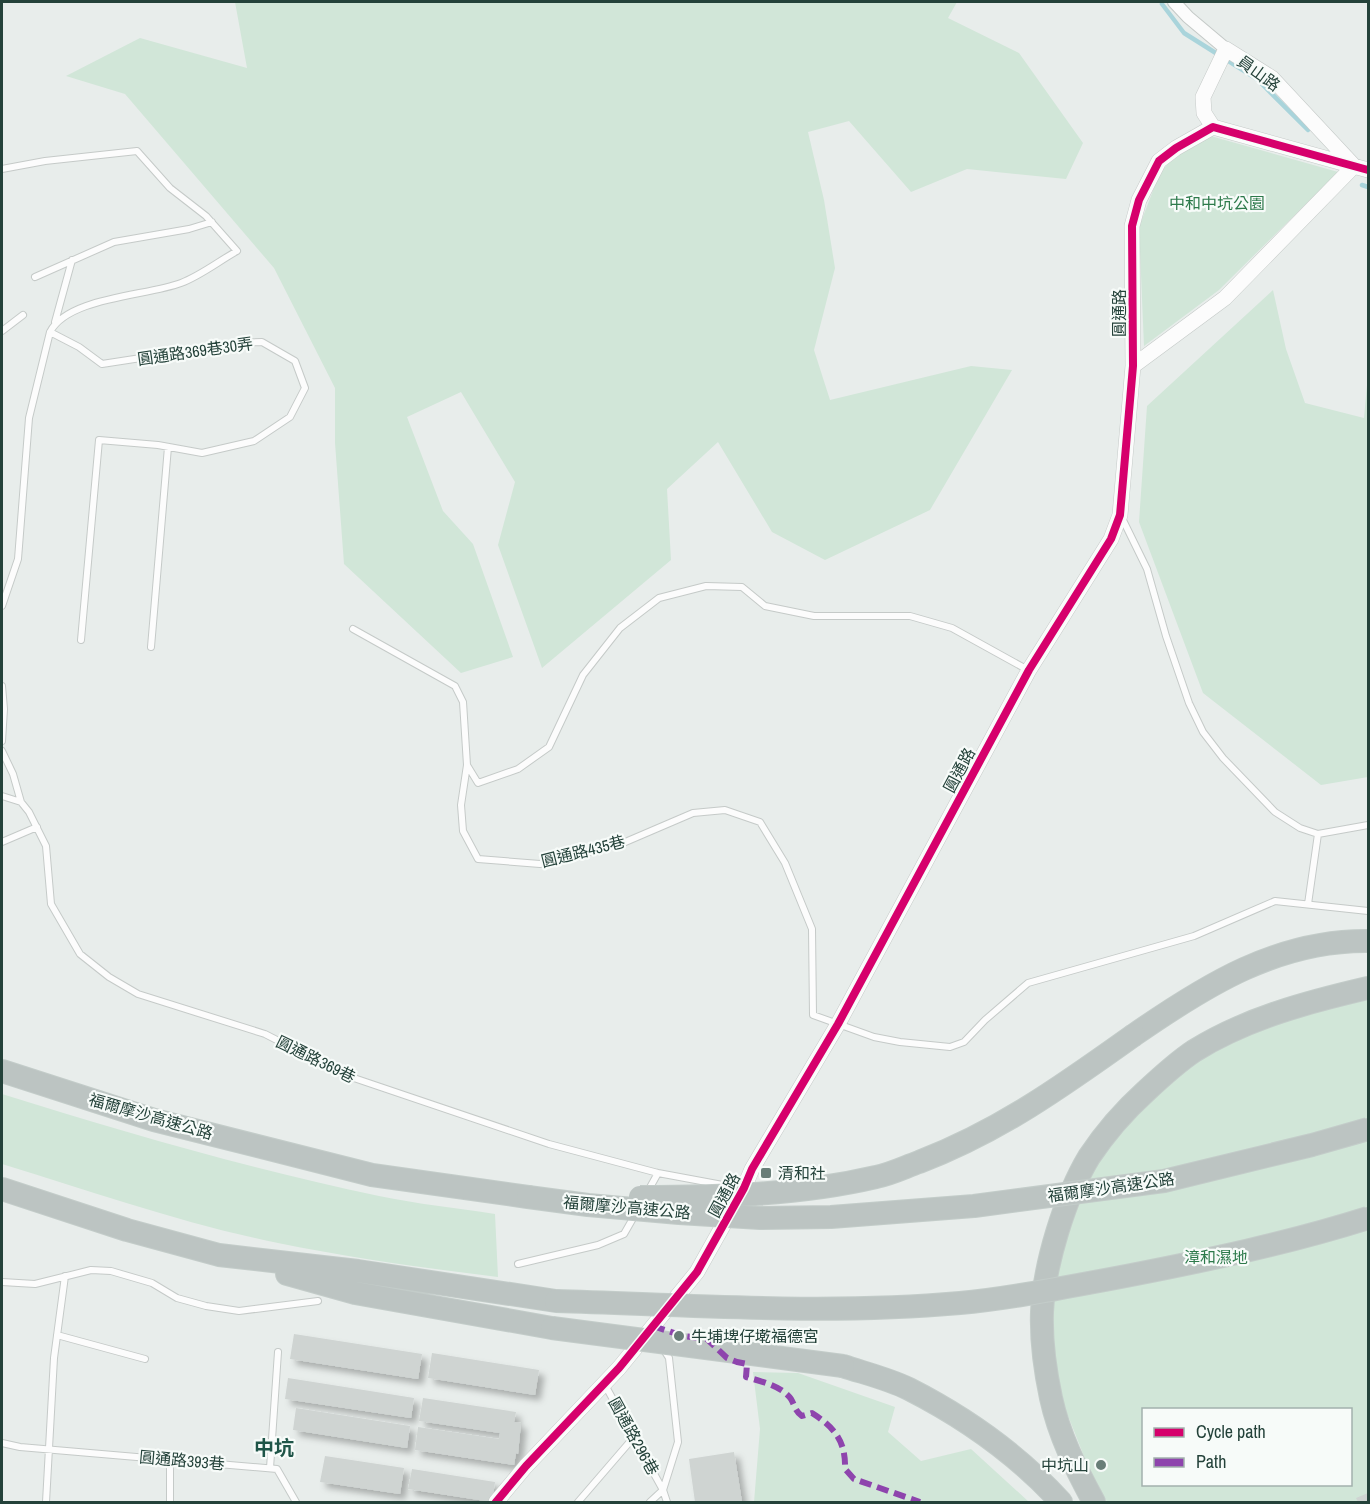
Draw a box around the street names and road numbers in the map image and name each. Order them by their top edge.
street label: 員山路 [1233,50,1285,96]
street label: 圓通路 [1108,289,1130,337]
street label: 圓通路369巷30弄 [136,332,254,370]
street label: 圓通路 [938,744,980,796]
street label: 圓通路435巷 [539,830,627,872]
street label: 圓通路369巷 [273,1030,359,1088]
street label: 福爾摩沙高速公路 [86,1088,216,1144]
street label: 福爾摩沙高速公路 [1046,1167,1176,1207]
street label: 圓通路 [703,1169,745,1221]
street label: 福爾摩沙高速公路 [562,1190,692,1224]
street label: 圓通路296巷 [604,1393,664,1479]
street label: 圓通路393巷 [138,1445,226,1475]

